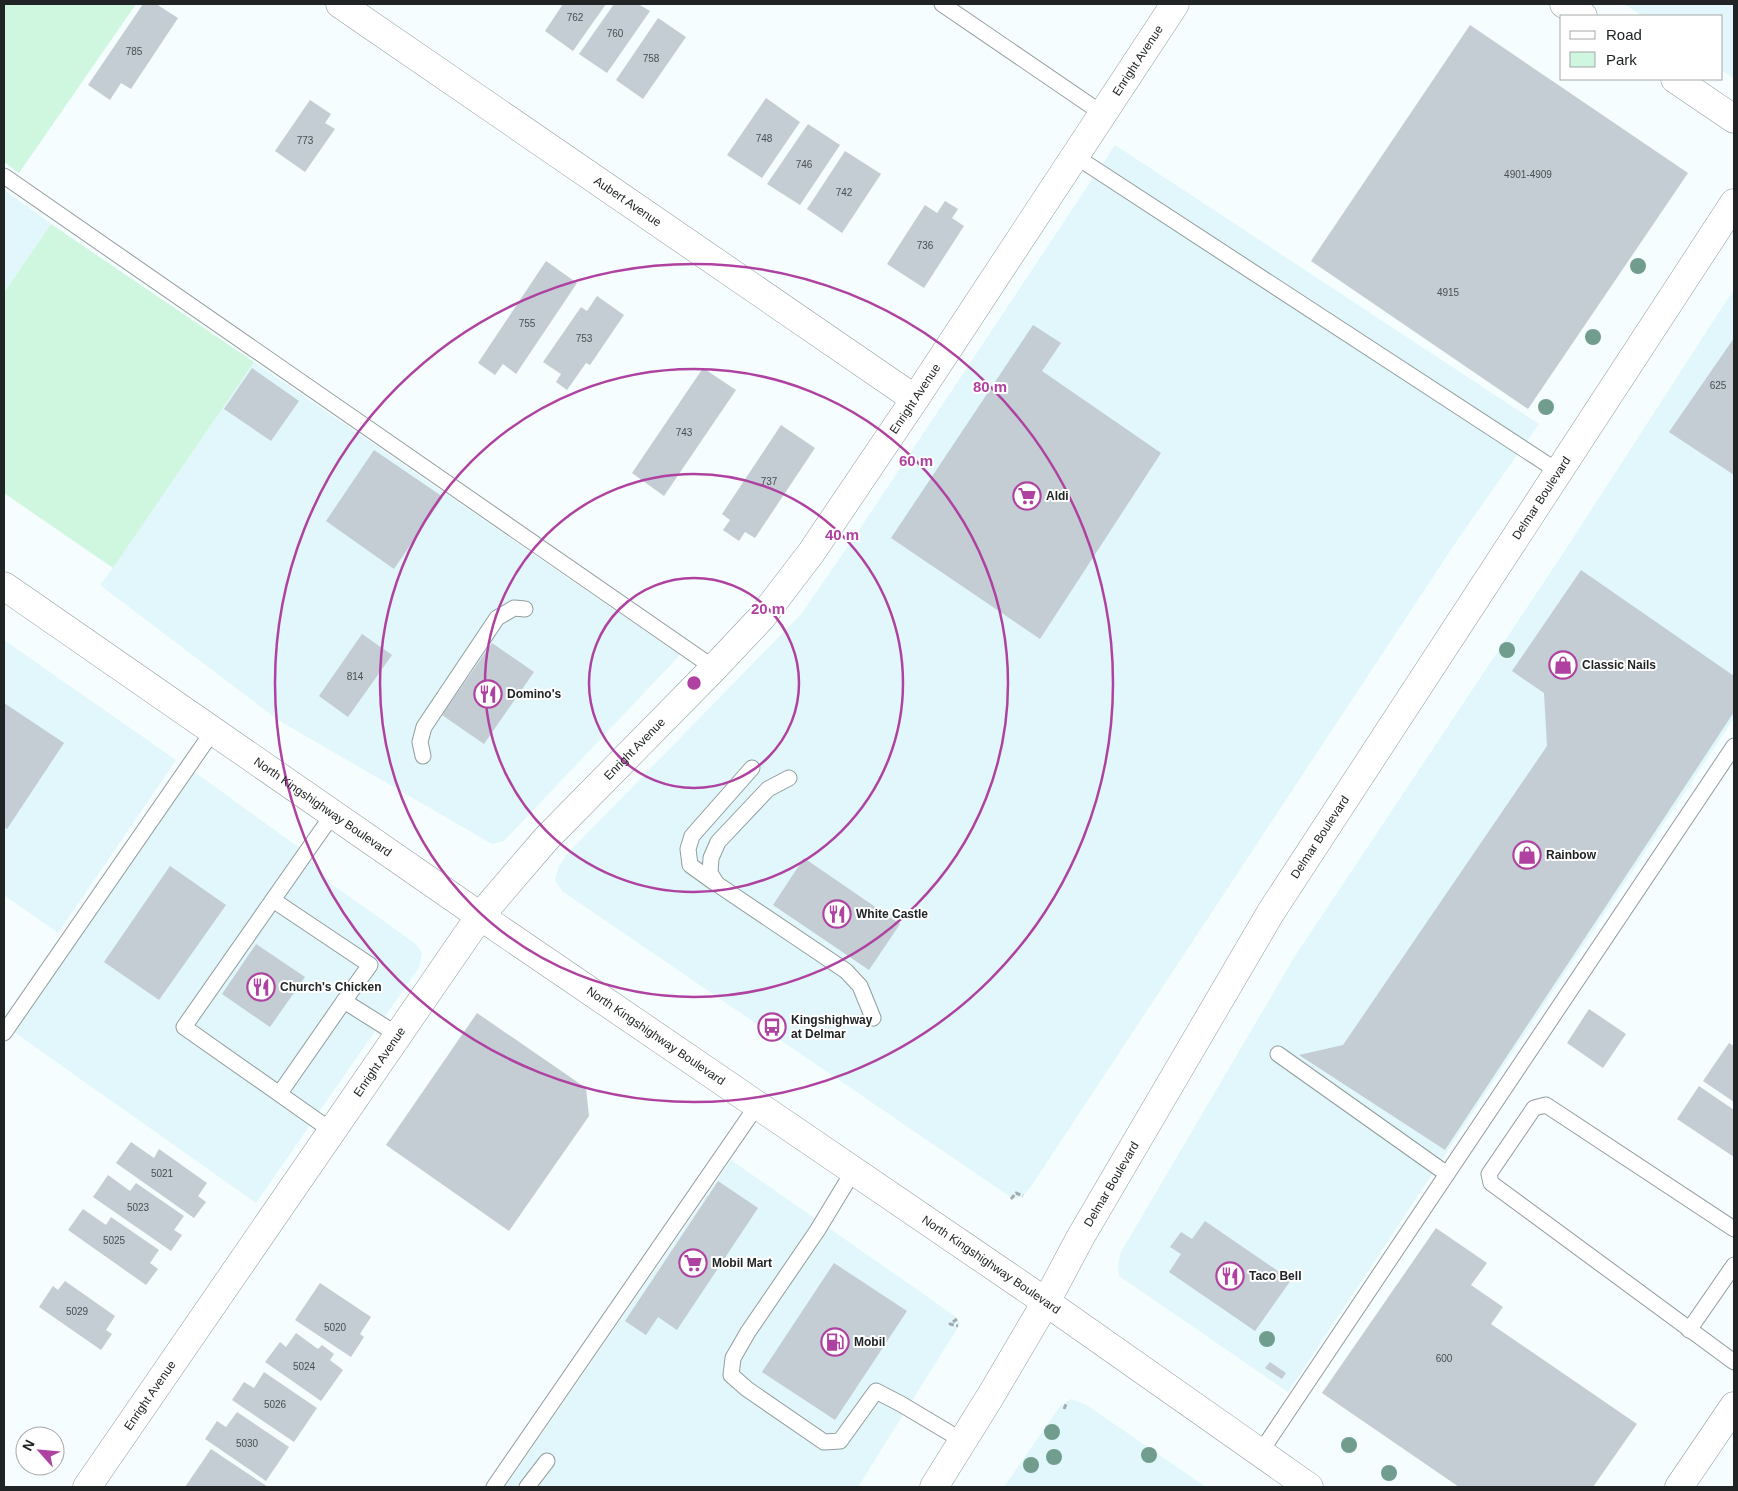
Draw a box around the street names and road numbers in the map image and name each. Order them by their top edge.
street label: Enright Avenue [1110,22,1166,98]
street label: Aubert Avenue [591,174,664,230]
street label: Enright Avenue [887,361,943,436]
street label: Delmar Boulevard [1509,454,1573,542]
street label: Enright Avenue [601,715,668,783]
street label: North Kingshighway Boulevard [251,754,394,860]
street label: Delmar Boulevard [1288,793,1352,881]
street label: North Kingshighway Boulevard [584,984,728,1088]
street label: Enright Avenue [351,1024,409,1099]
street label: Delmar Boulevard [1081,1139,1142,1229]
street label: North Kingshighway Boulevard [919,1213,1063,1317]
street label: Enright Avenue [121,1358,179,1433]

